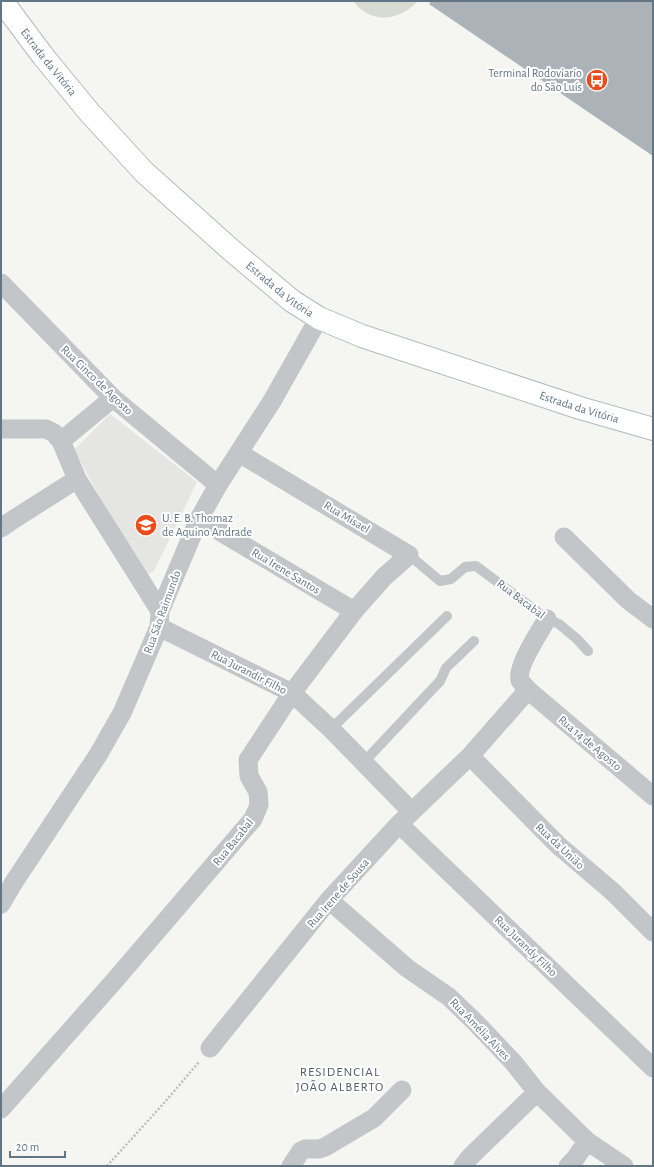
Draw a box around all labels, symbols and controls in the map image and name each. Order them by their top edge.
street label: Estrada da Vitória [19,26,79,98]
place label: Terminal Rodoviario do São Luís [488,67,582,93]
bus stop icon: Terminal Rodoviario do São Luís [584,67,610,93]
street label: Estrada da Vitória [244,259,316,319]
street label: Rua Cinco de Agosto [59,343,135,417]
street label: Estrada da Vitória [538,389,621,425]
street label: Rua Misael [322,499,372,535]
school or university icon: U. E. B. Thomaz de Aquino Andrade [133,512,159,538]
place label: U. E. B. Thomaz de Aquino Andrade [162,512,252,538]
street label: Rua Irene Santos [250,546,322,596]
street label: Rua São Raimundo [141,569,183,655]
street label: Rua Bacabal [495,577,547,621]
street label: Rua Jurandir Filho [209,648,289,696]
street label: Rua 14 de Agosto [556,713,624,773]
street label: Rua Bacabal [210,816,256,868]
street label: Rua da União [533,821,587,871]
street label: Rua Irene de Sousa [305,856,371,930]
street label: Rua Jurandy Filho [492,913,560,979]
street label: Rua Amélia Alves [448,996,512,1062]
district label: RESIDENCIAL JOÃO ALBERTO [296,1066,384,1094]
scale bar [10,1133,65,1159]
text: 20 m [16,1141,39,1153]

